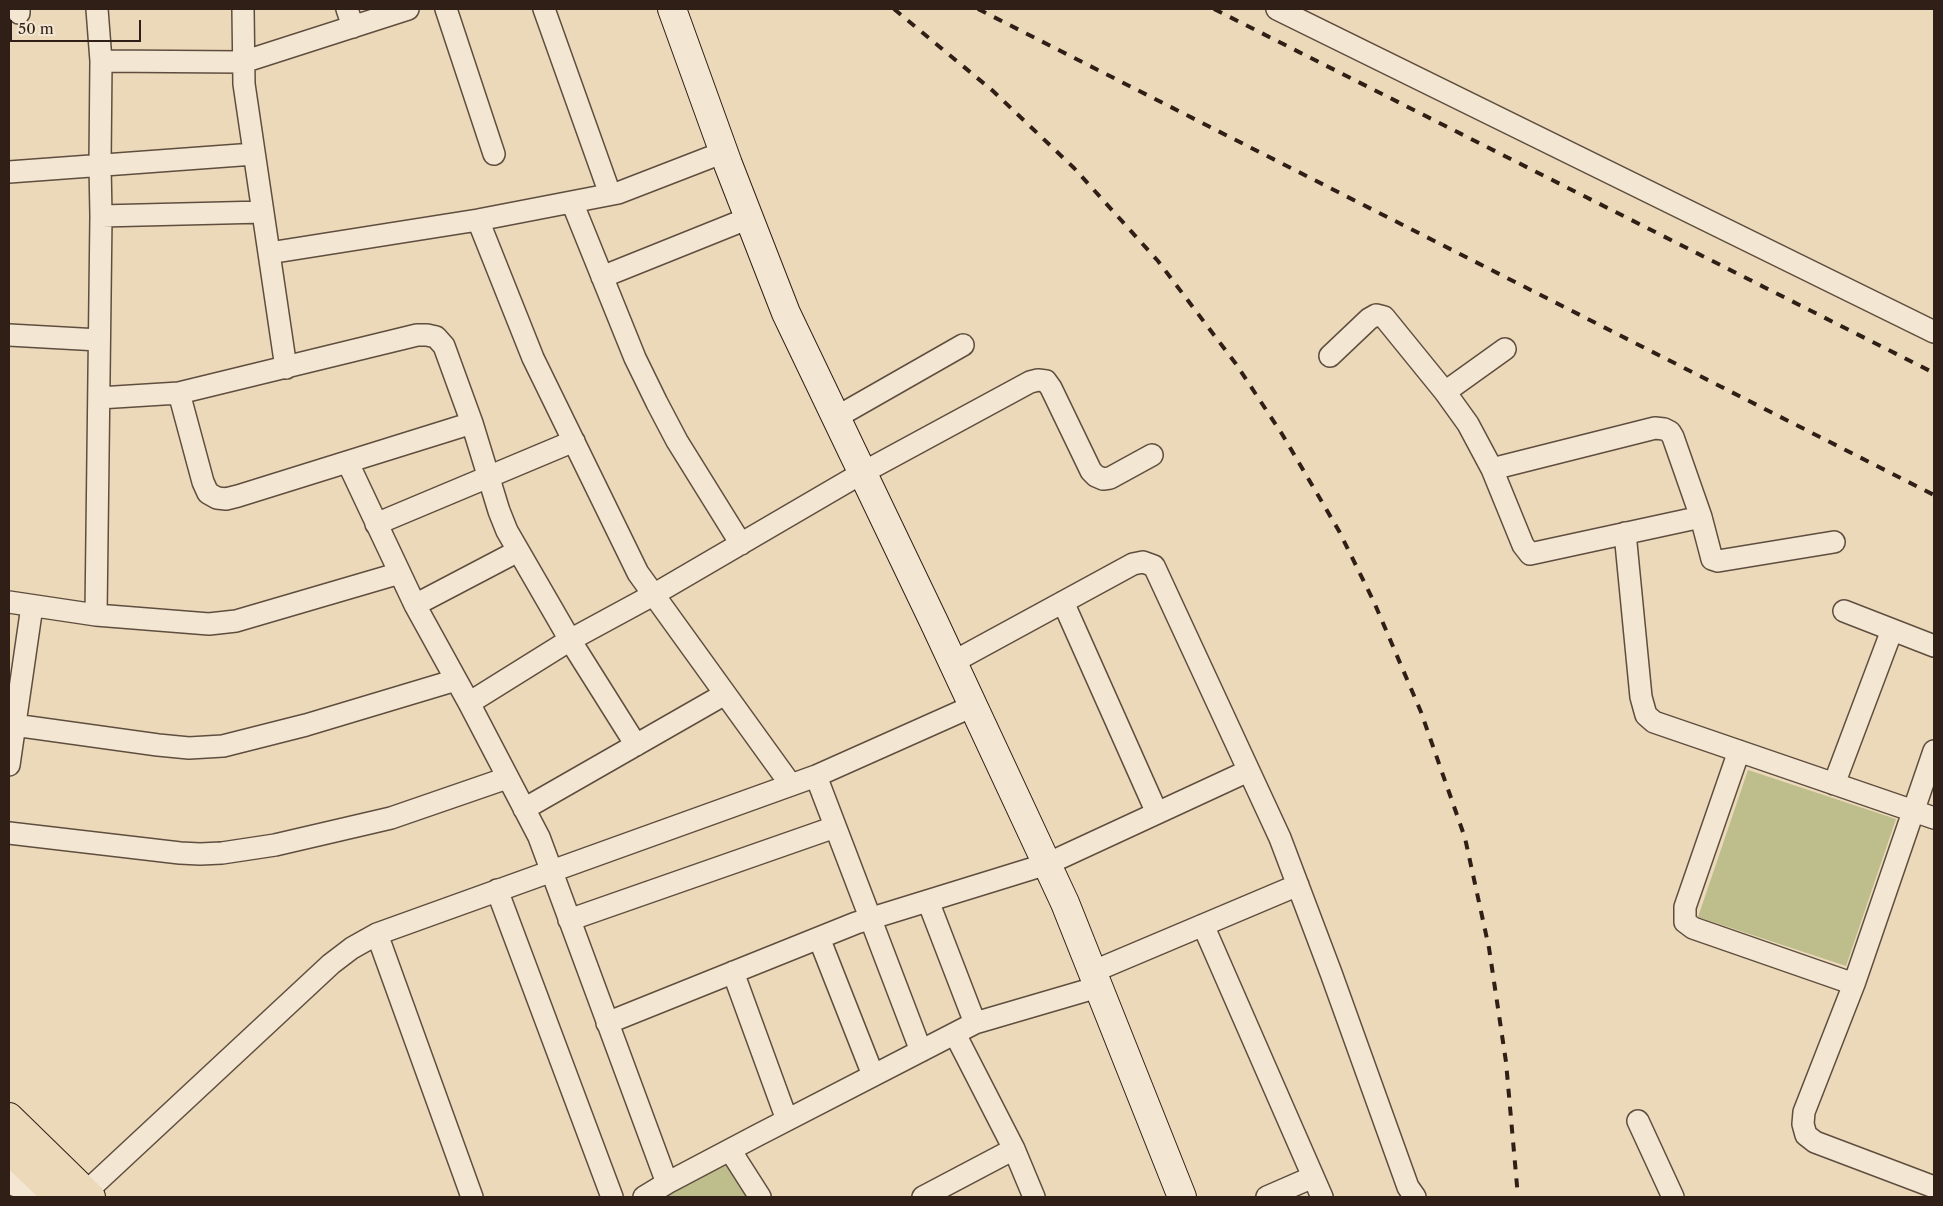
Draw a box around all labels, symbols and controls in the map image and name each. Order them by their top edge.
scale bar [12,10,144,42]
text: 50 m [18,19,54,38]

